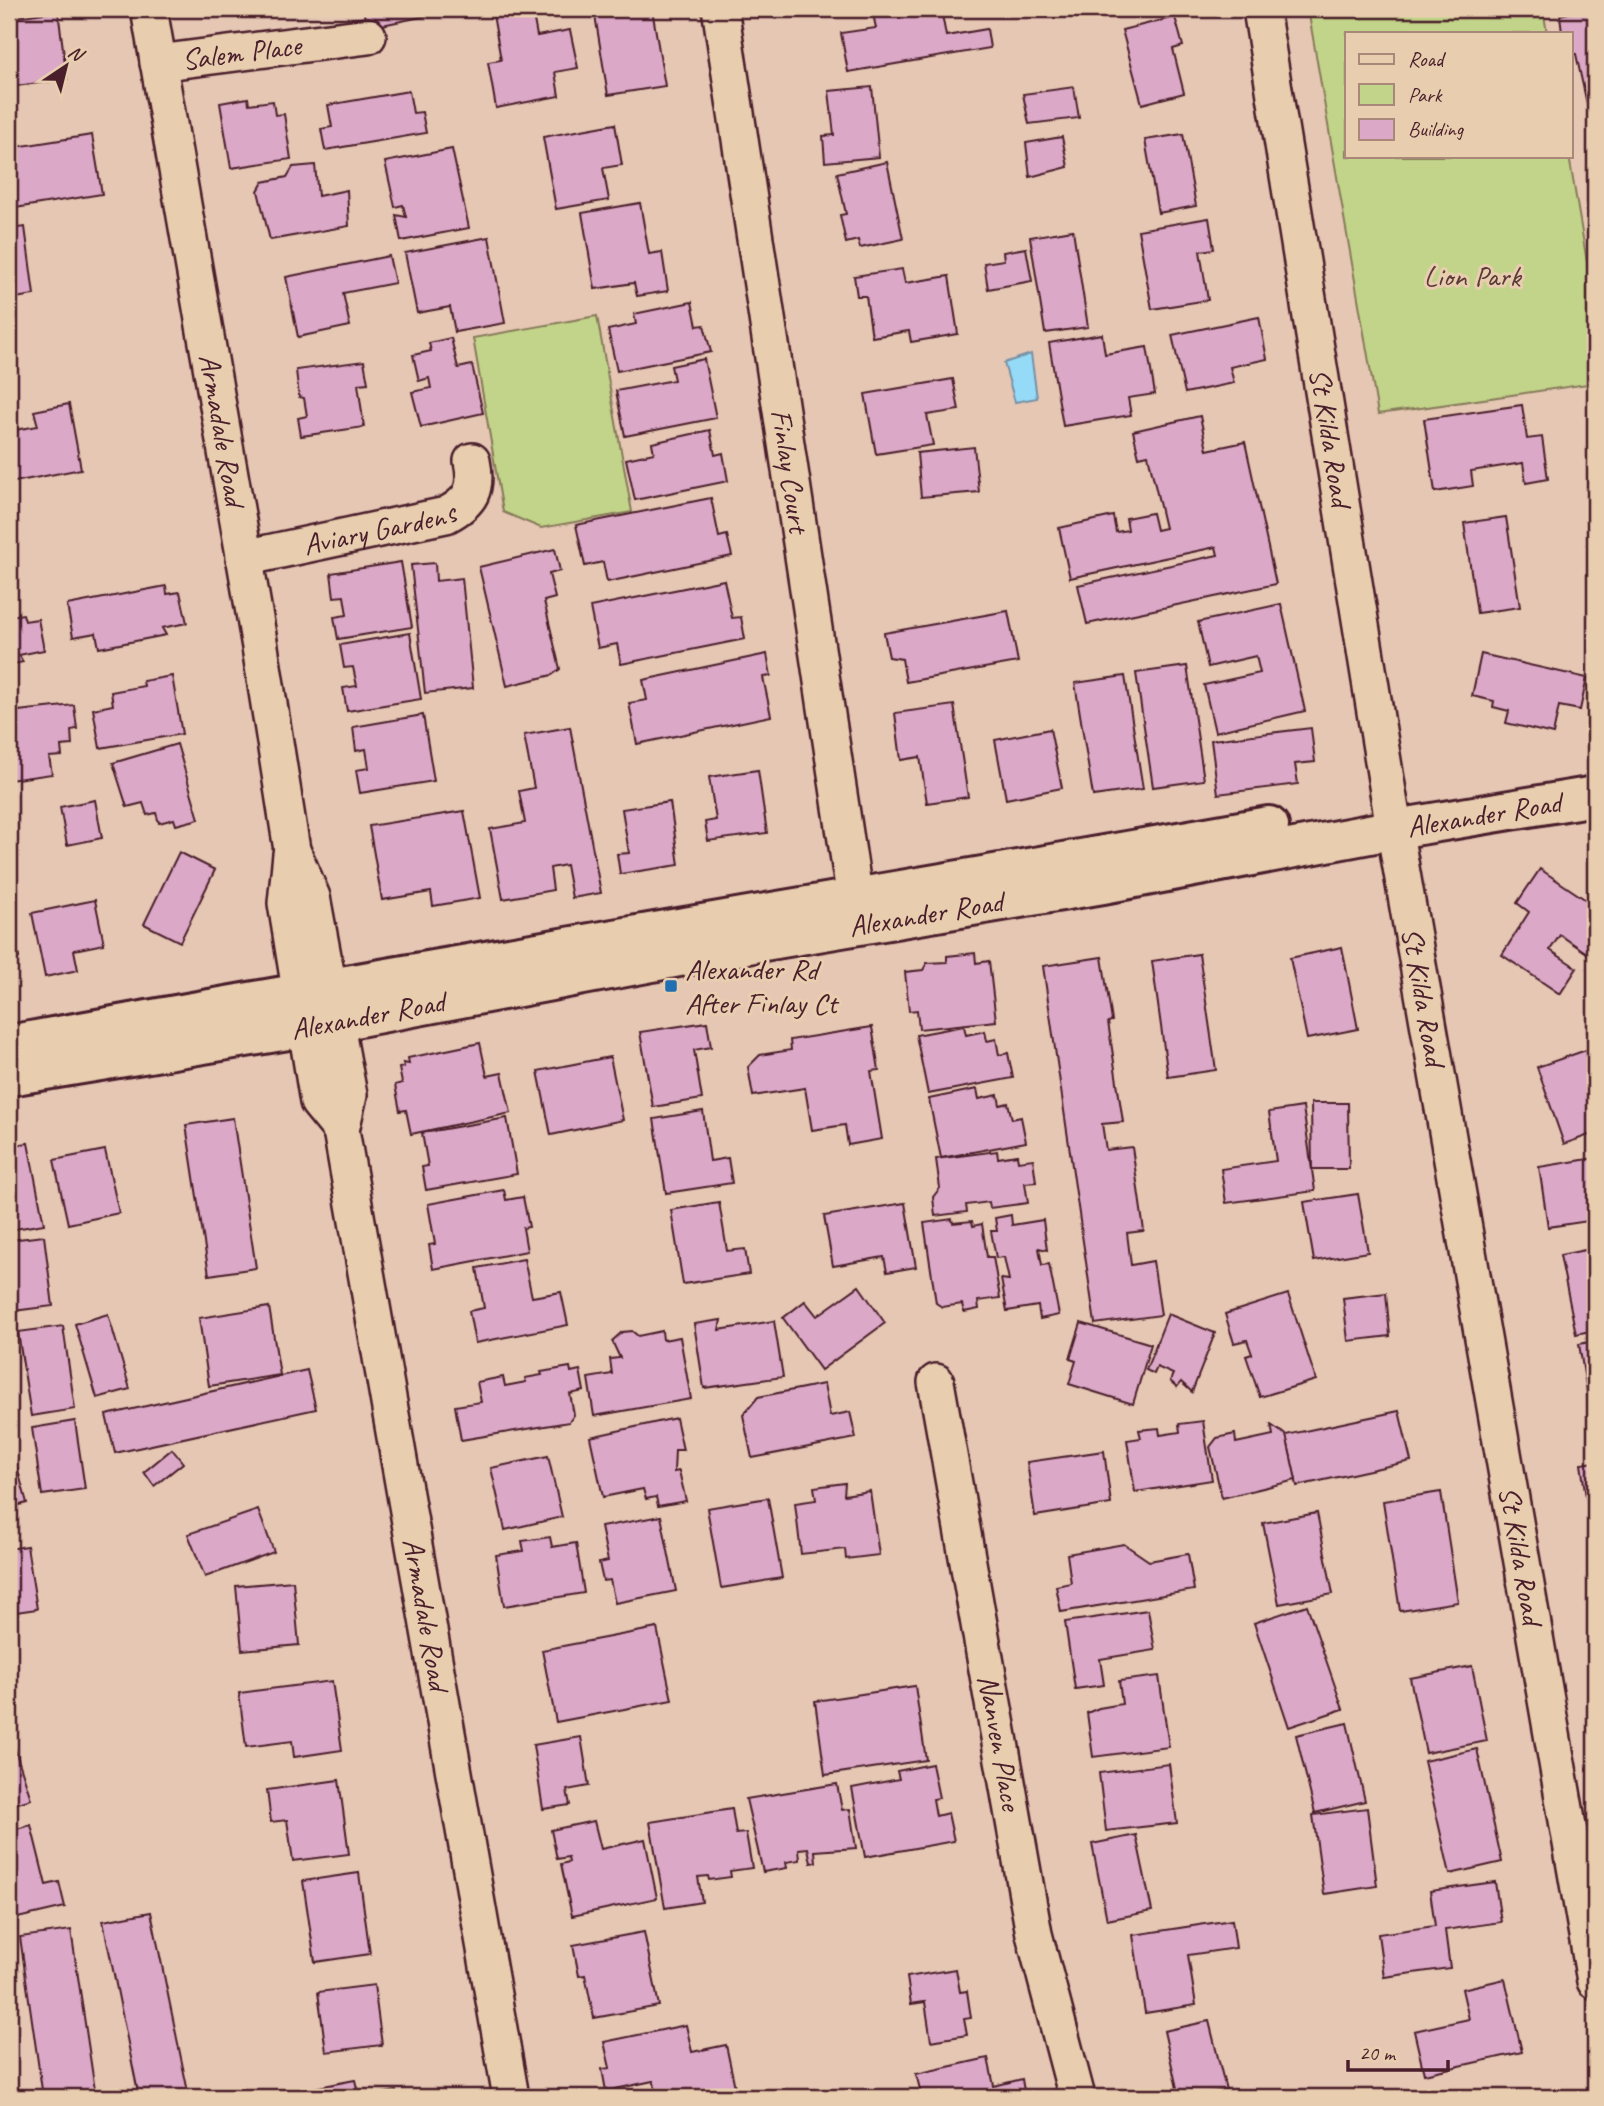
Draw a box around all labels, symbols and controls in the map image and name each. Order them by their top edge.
street label: Salem Place [179,26,305,79]
north arrow [32,32,102,102]
legend [1345,32,1572,158]
text: N [63,40,90,68]
text: Road [1408,46,1447,72]
text: Park [1408,82,1443,108]
text: Building [1408,116,1465,142]
park label: Lion Park [1424,257,1522,295]
street label: Armadale Road [190,351,255,513]
street label: St Kilda Road [1301,366,1361,513]
street label: Finlay Court [762,407,819,538]
street label: Aviary Gardens [300,493,465,564]
street label: Alexander Road [1404,782,1568,846]
street label: Alexander Road [846,881,1010,945]
street label: St Kilda Road [1393,925,1455,1073]
place label: Alexander Rd After Finlay Ct [685,950,840,1022]
marker: Alexander Rd After Finlay Ct [663,978,679,994]
street label: Alexander Road [288,982,452,1048]
street label: St Kilda Road [1490,1483,1552,1631]
street label: Armadale Road [394,1535,459,1697]
street label: Nanven Place [969,1672,1031,1815]
scale bar [1348,2029,1448,2073]
text: 20 m [1359,2040,1397,2066]

